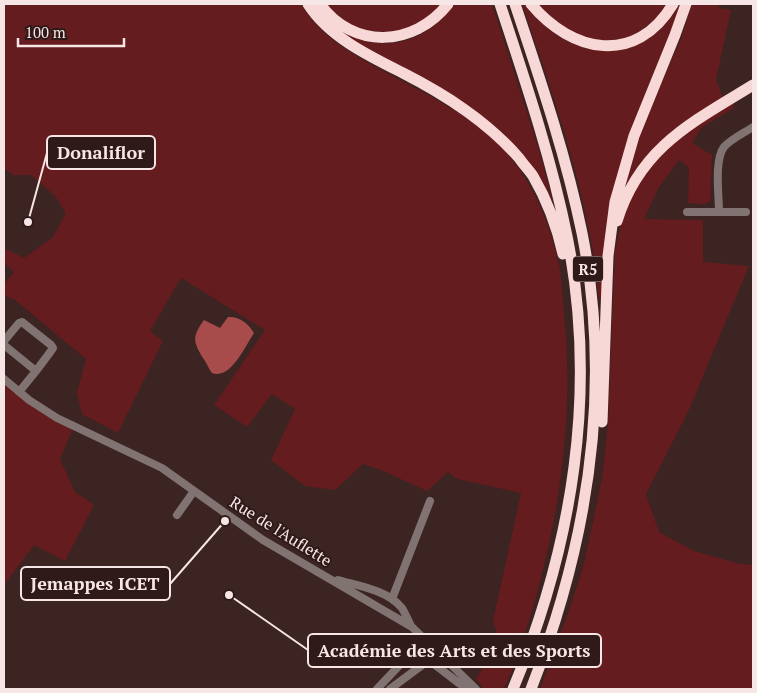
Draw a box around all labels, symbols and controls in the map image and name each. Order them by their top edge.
scale bar [18,15,124,47]
text: 100 m [25,22,66,42]
callout: Donaliflor [47,136,155,169]
text: Donaliflor [57,140,145,164]
road number: R5 [573,256,603,282]
street label: Rue de l'Auflette [226,491,336,571]
callout: Jemappes ICET [21,567,170,600]
text: Jemappes ICET [31,571,159,595]
callout: Académie des Arts et des Sports [308,634,601,667]
text: Académie des Arts et des Sports [317,638,591,662]

